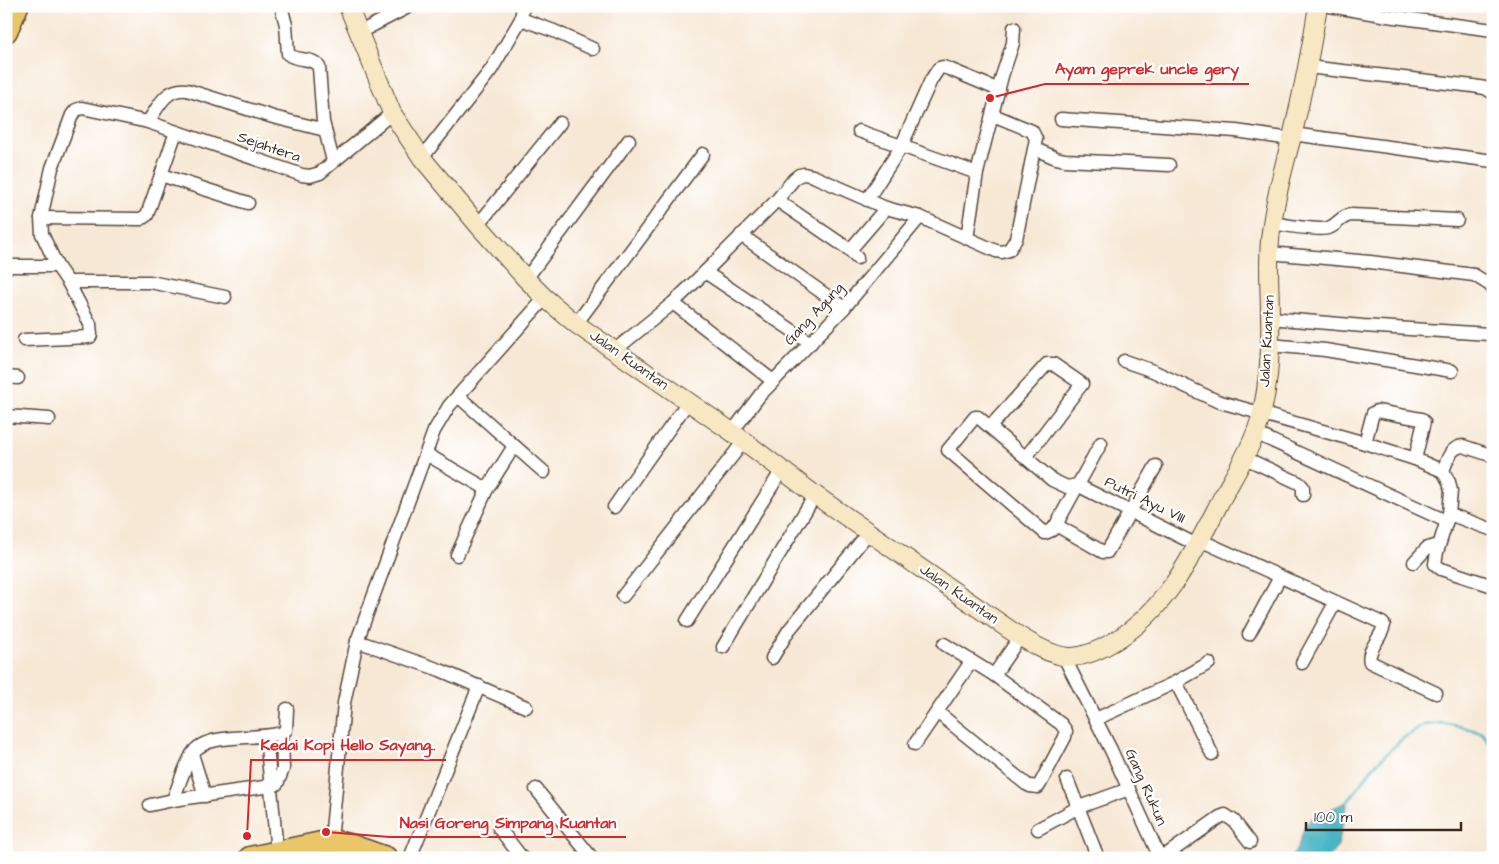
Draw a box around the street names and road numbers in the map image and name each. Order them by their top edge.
street label: Sejahtera [235,126,304,168]
street label: Gang Agung [779,278,850,351]
street label: Jalan Kuantan [1254,294,1280,388]
street label: Jalan Kuantan [585,325,673,395]
street label: Putri Ayu VIII [1101,471,1189,530]
street label: Jalan Kuantan [915,559,1003,629]
street label: Gang Rukun [1119,745,1172,830]

